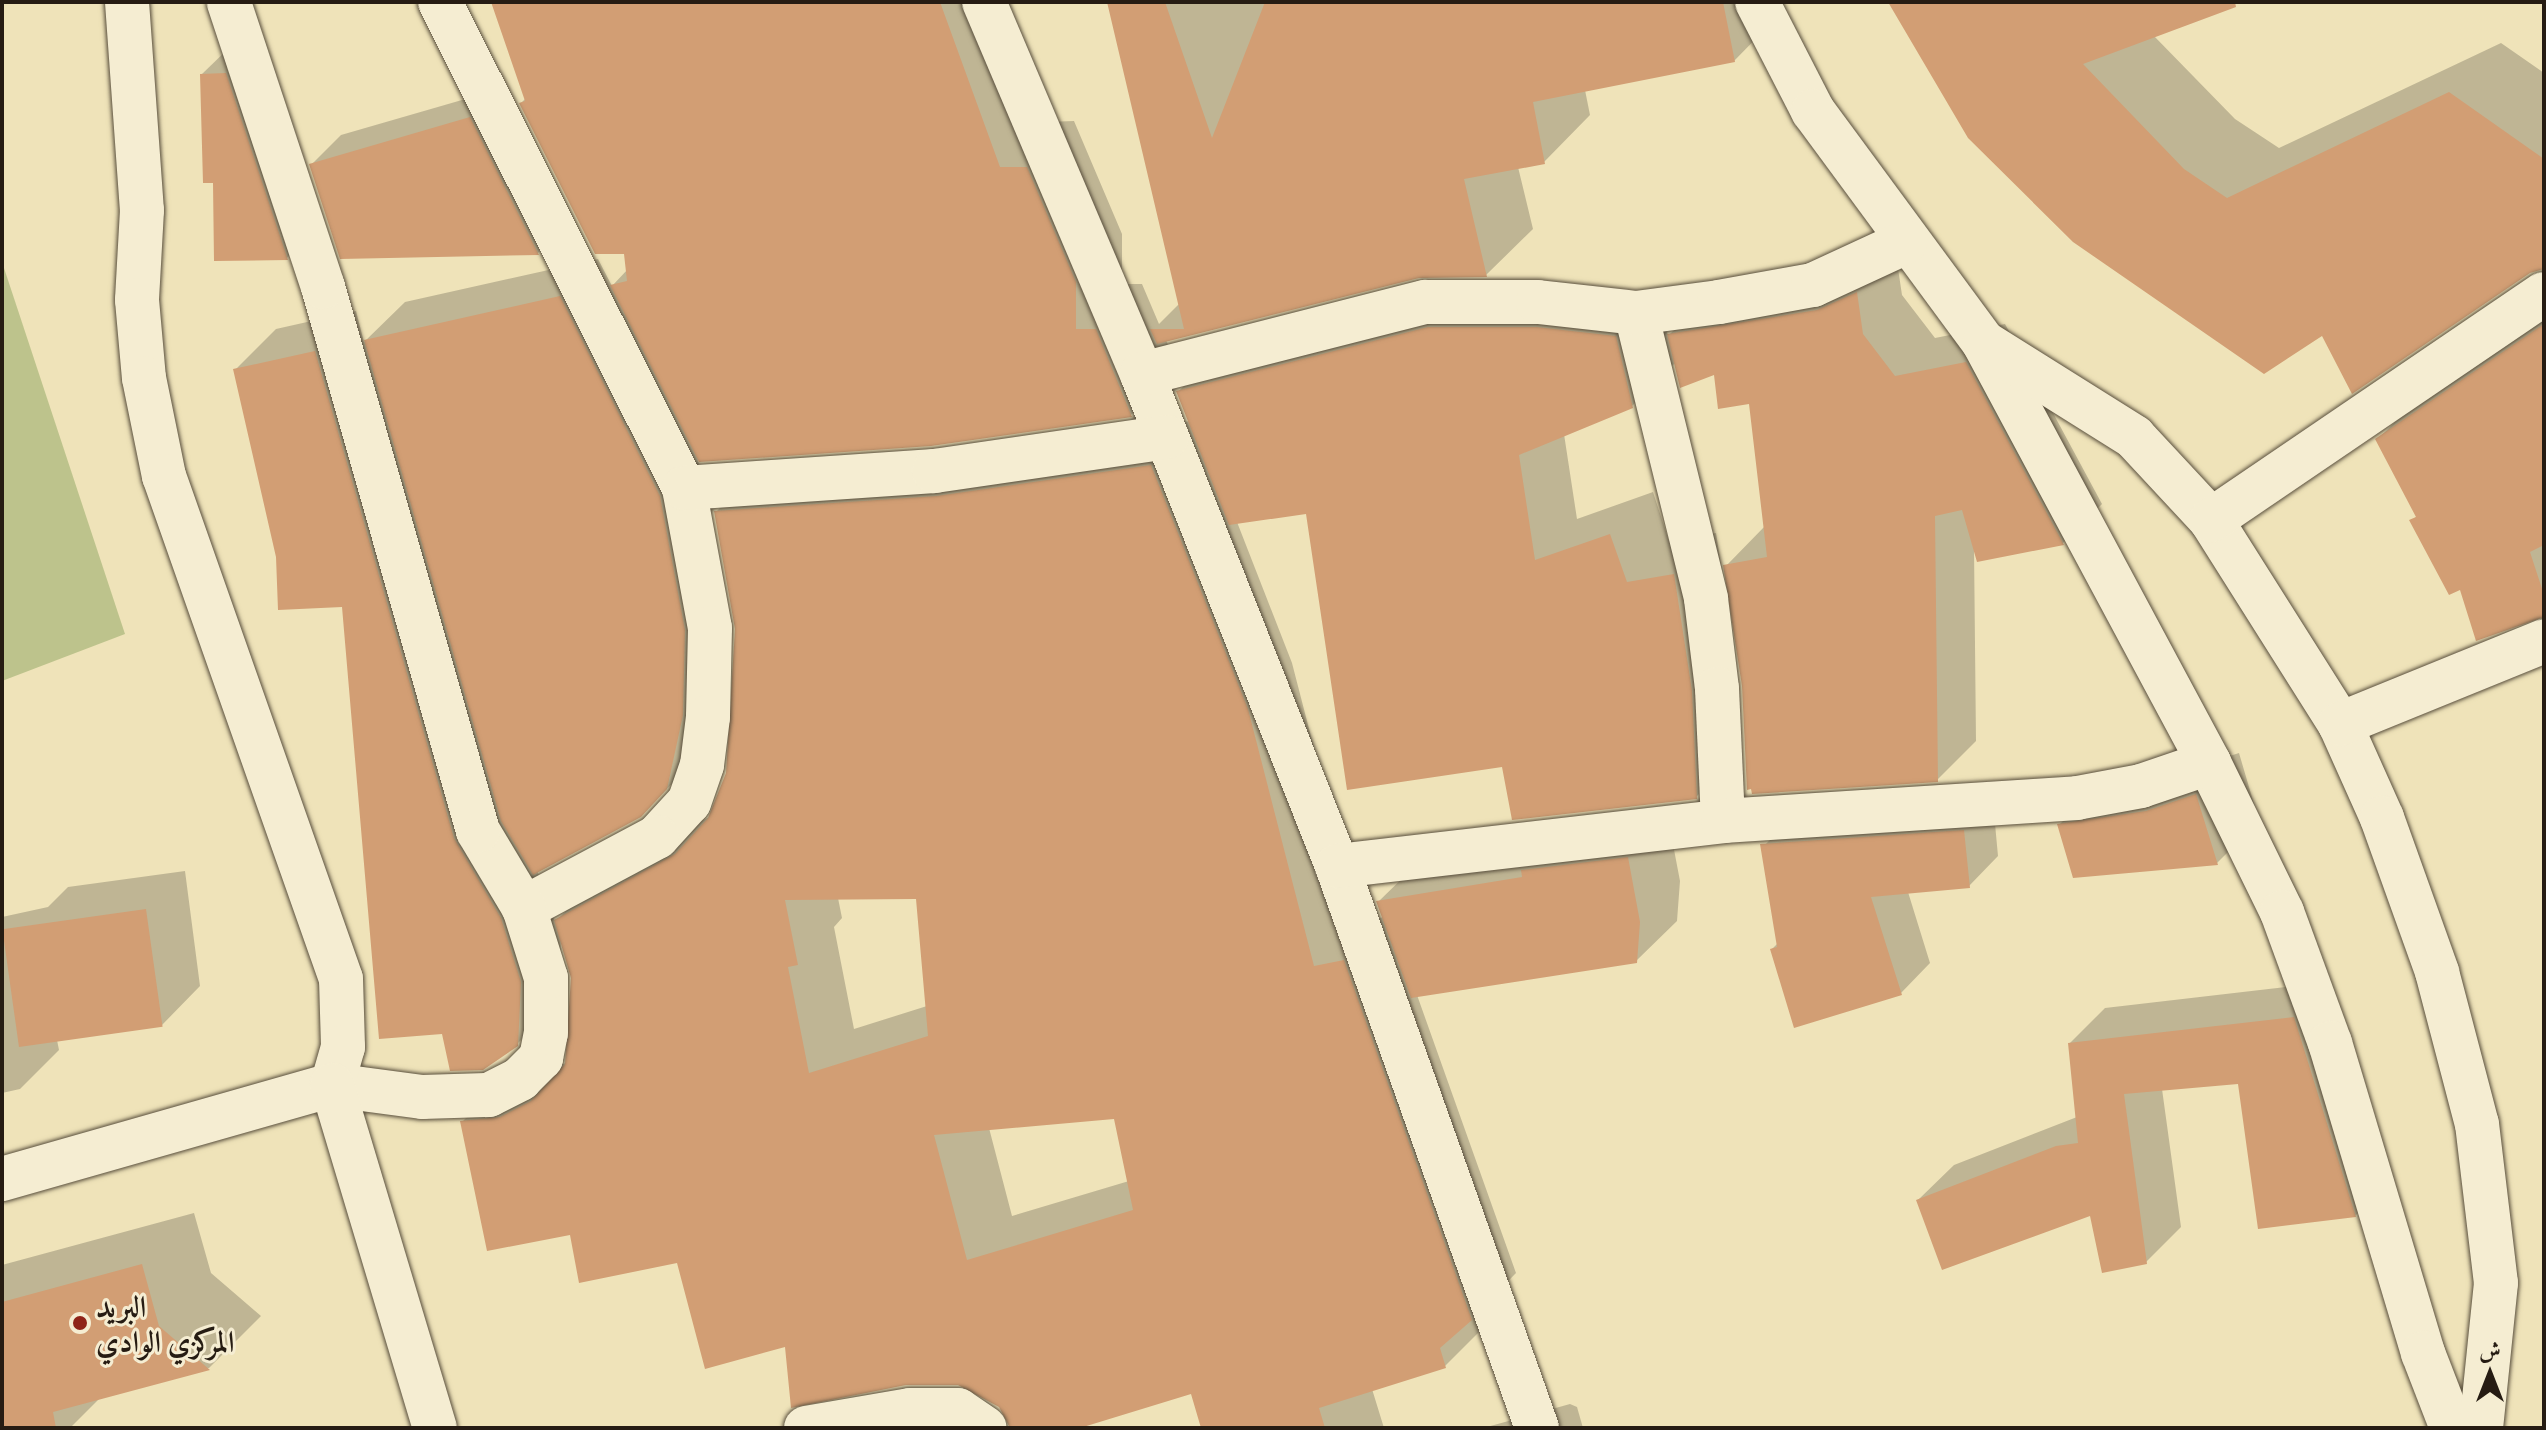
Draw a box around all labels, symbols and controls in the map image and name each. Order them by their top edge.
place label: البريد المركزي الوادي [96,1288,235,1358]
marker: البريد المركزي الوادي [71,1314,89,1332]
north arrow [2450,1334,2530,1414]
text: ش [2479,1334,2501,1366]

